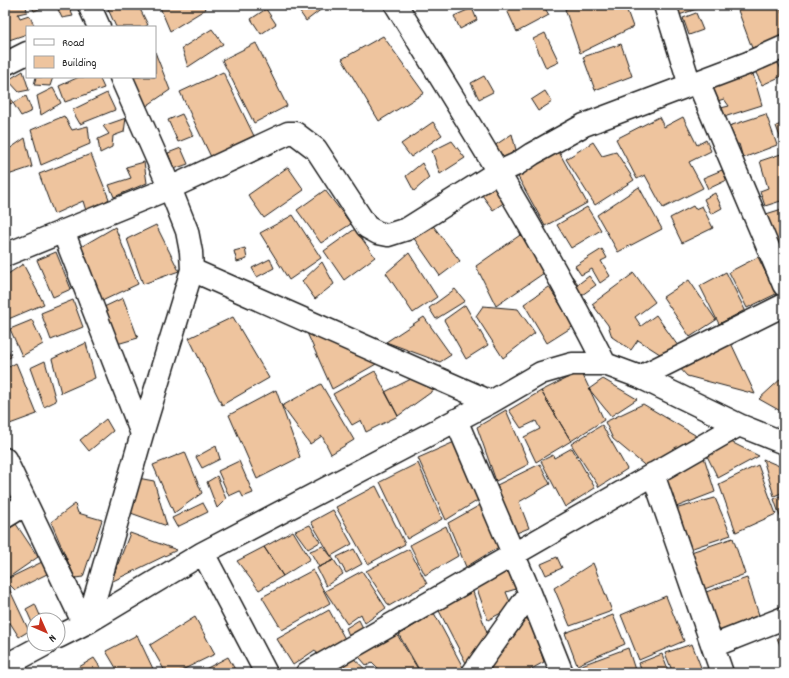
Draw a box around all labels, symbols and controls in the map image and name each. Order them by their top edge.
legend [26,26,156,78]
text: Road [62,35,84,52]
text: Building [62,55,97,72]
north arrow [26,612,66,652]
text: N [44,630,59,646]

